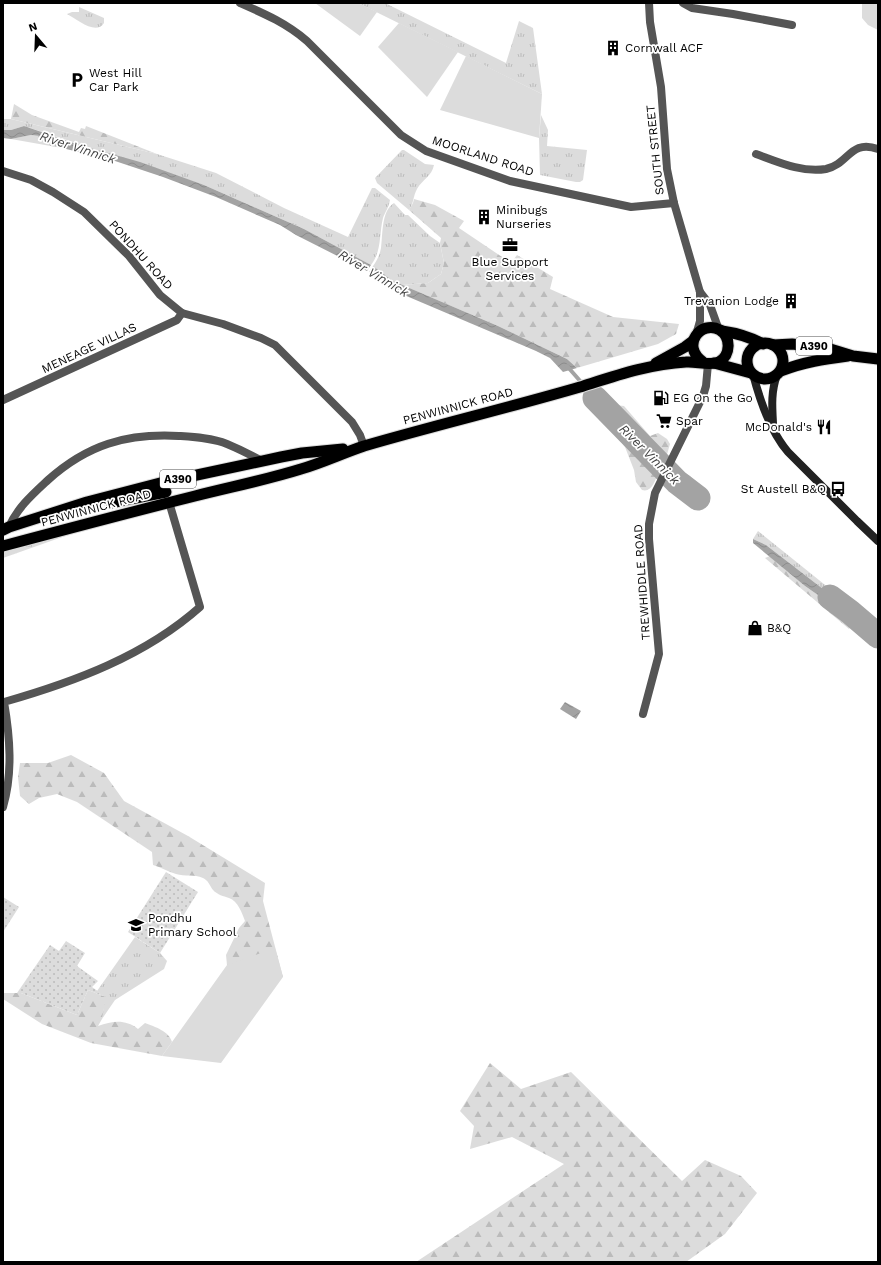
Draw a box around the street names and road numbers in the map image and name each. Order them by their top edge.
street label: SOUTH STREET [643,104,667,196]
street label: MOORLAND ROAD [430,133,536,179]
street label: PONDHU ROAD [106,217,176,293]
street label: MENEAGE VILLAS [39,320,139,376]
road number: A390 [796,337,832,355]
street label: PENWINNICK ROAD [401,385,515,427]
road number: A390 [160,470,196,488]
street label: PENWINNICK ROAD [39,487,153,529]
street label: TREWHIDDLE ROAD [631,524,653,640]

